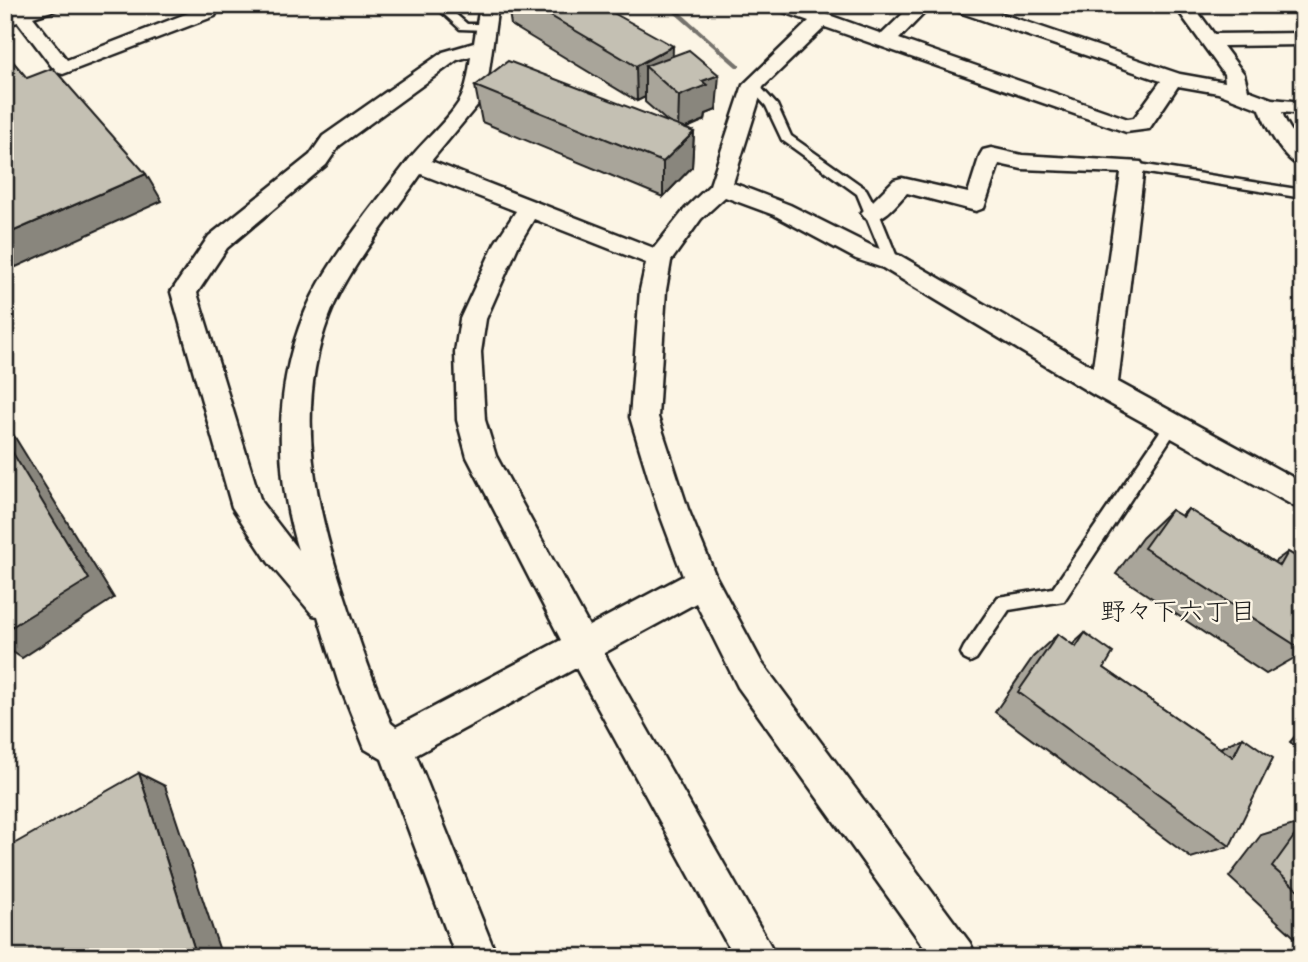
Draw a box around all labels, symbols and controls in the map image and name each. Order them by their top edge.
district label: 野々下六丁目 [1100,600,1256,631]

